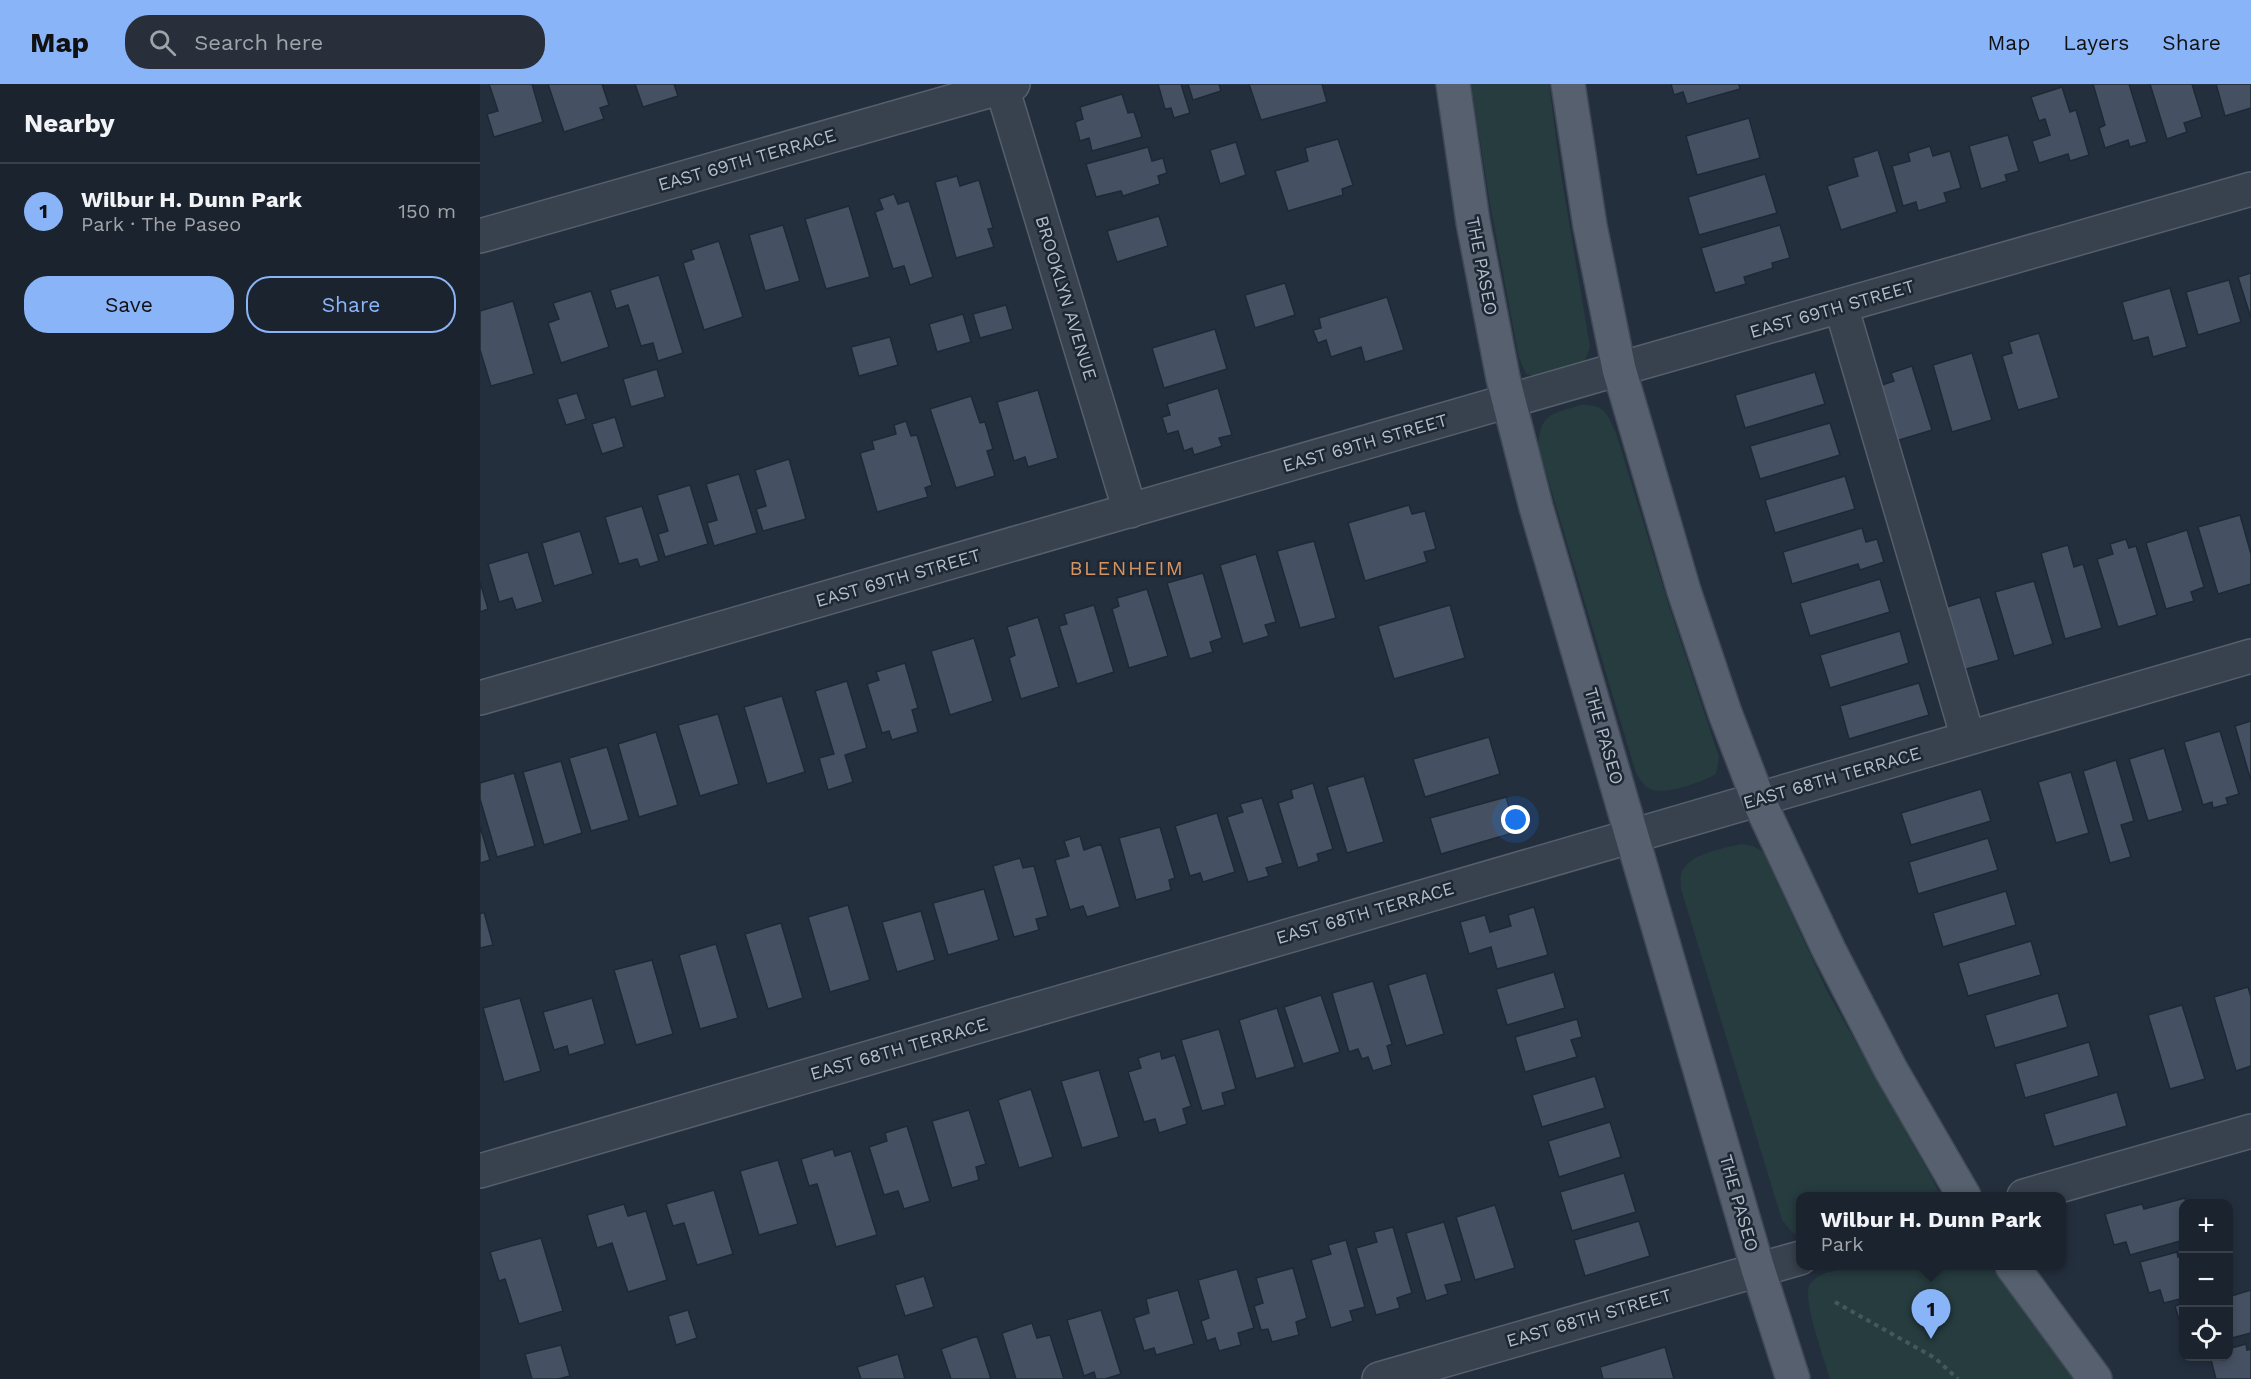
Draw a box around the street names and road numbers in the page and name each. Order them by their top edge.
street label: EAST 69TH TERRACE [656,124,838,195]
street label: BROOKLYN AVENUE [1031,213,1102,383]
street label: THE PASEO [1463,215,1502,317]
street label: EAST 69TH STREET [1747,275,1917,342]
street label: EAST 69TH STREET [1280,409,1450,476]
street label: EAST 69TH STREET [813,544,983,611]
street label: THE PASEO [1581,685,1628,787]
street label: EAST 68TH TERRACE [1740,742,1923,813]
street label: EAST 68TH TERRACE [1273,877,1456,948]
street label: EAST 68TH TERRACE [807,1013,990,1084]
street label: THE PASEO [1716,1152,1763,1254]
street label: EAST 68TH STREET [1504,1284,1674,1351]

